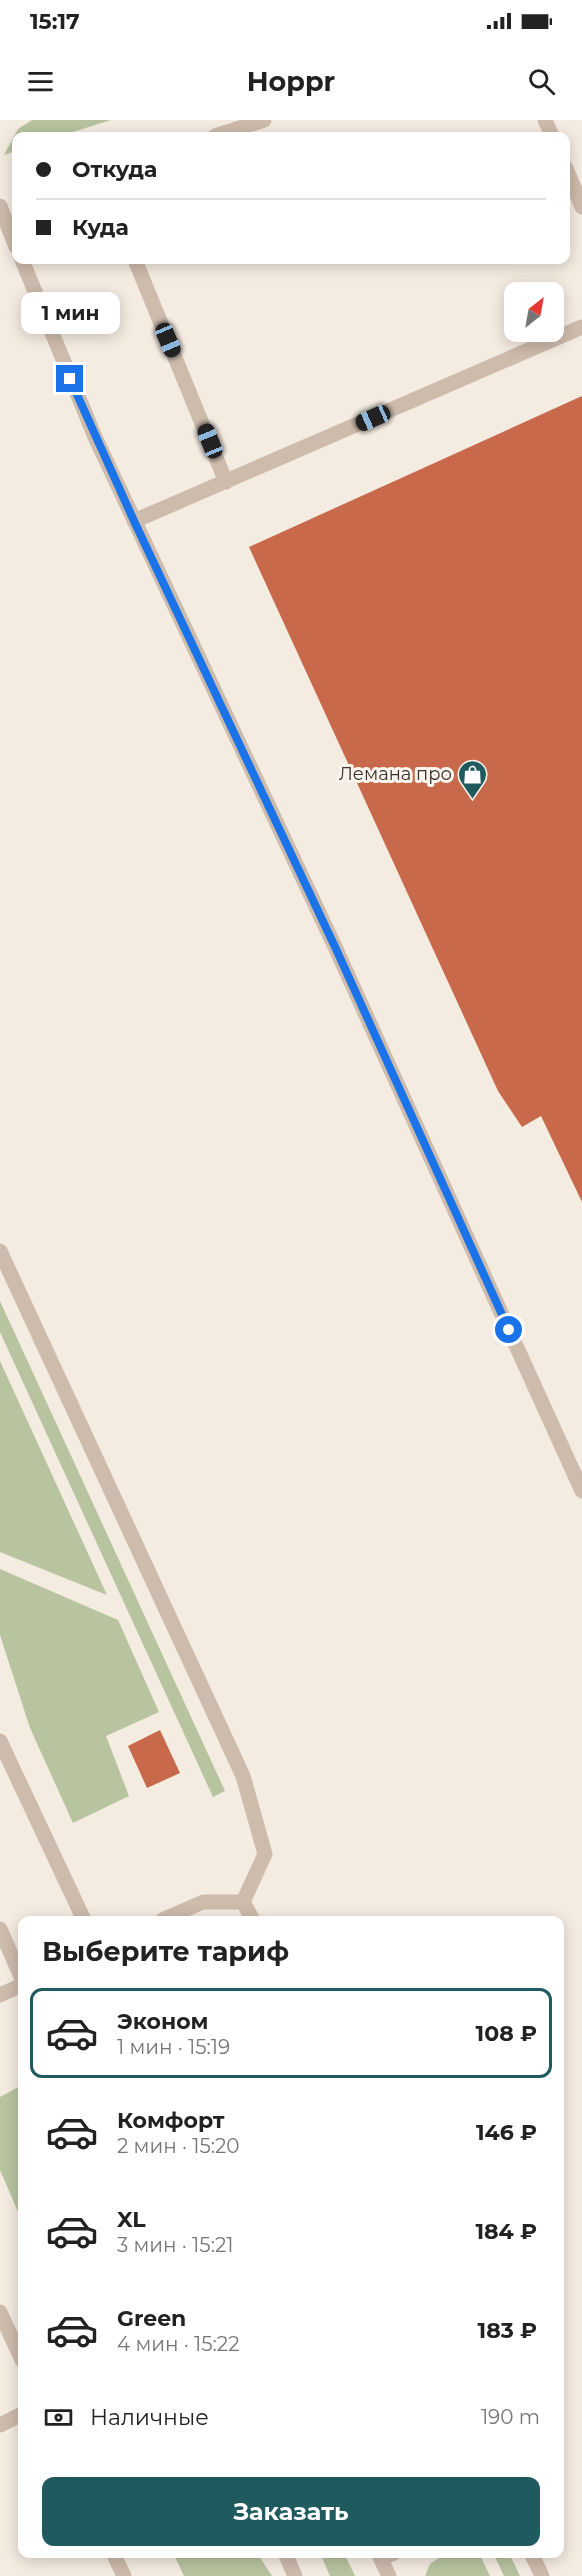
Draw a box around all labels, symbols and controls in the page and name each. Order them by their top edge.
text: 15:17 [30,8,80,35]
icon: menu [24,65,57,98]
text: Hoppr [247,65,335,98]
icon: search [525,65,558,98]
text: Откуда [72,156,157,183]
text: Куда [72,214,129,241]
north arrow [504,282,564,342]
map controls [504,282,564,342]
callout: 1 мин [20,292,119,334]
text: 1 мин [42,301,99,325]
car [153,320,183,360]
route end [56,365,83,392]
car [353,402,393,434]
car [195,421,225,461]
shop icon: Лемана про [457,758,489,800]
place label: Лемана про [339,763,452,785]
route start [495,1316,522,1343]
text: Выберите тариф [42,1935,289,1968]
icon: car [45,2006,99,2060]
text: Эконом [117,2008,208,2035]
text: 108 ₽ [476,2020,537,2047]
text: 1 мин · 15:19 [117,2035,230,2059]
icon: car [45,2105,99,2159]
text: Комфорт [117,2107,225,2134]
text: 146 ₽ [476,2119,537,2146]
text: 2 мин · 15:20 [117,2134,240,2158]
icon: car [45,2204,99,2258]
text: XL [117,2206,146,2233]
text: 184 ₽ [475,2218,537,2245]
text: 3 мин · 15:21 [117,2233,233,2257]
icon: car [45,2303,99,2357]
text: Green [117,2305,186,2332]
text: 183 ₽ [478,2317,537,2344]
text: 4 мин · 15:22 [117,2332,240,2356]
icon: cash [42,2401,75,2434]
text: Наличные [90,2404,209,2431]
text: 190 m [481,2405,540,2429]
button: Заказать [42,2477,540,2546]

